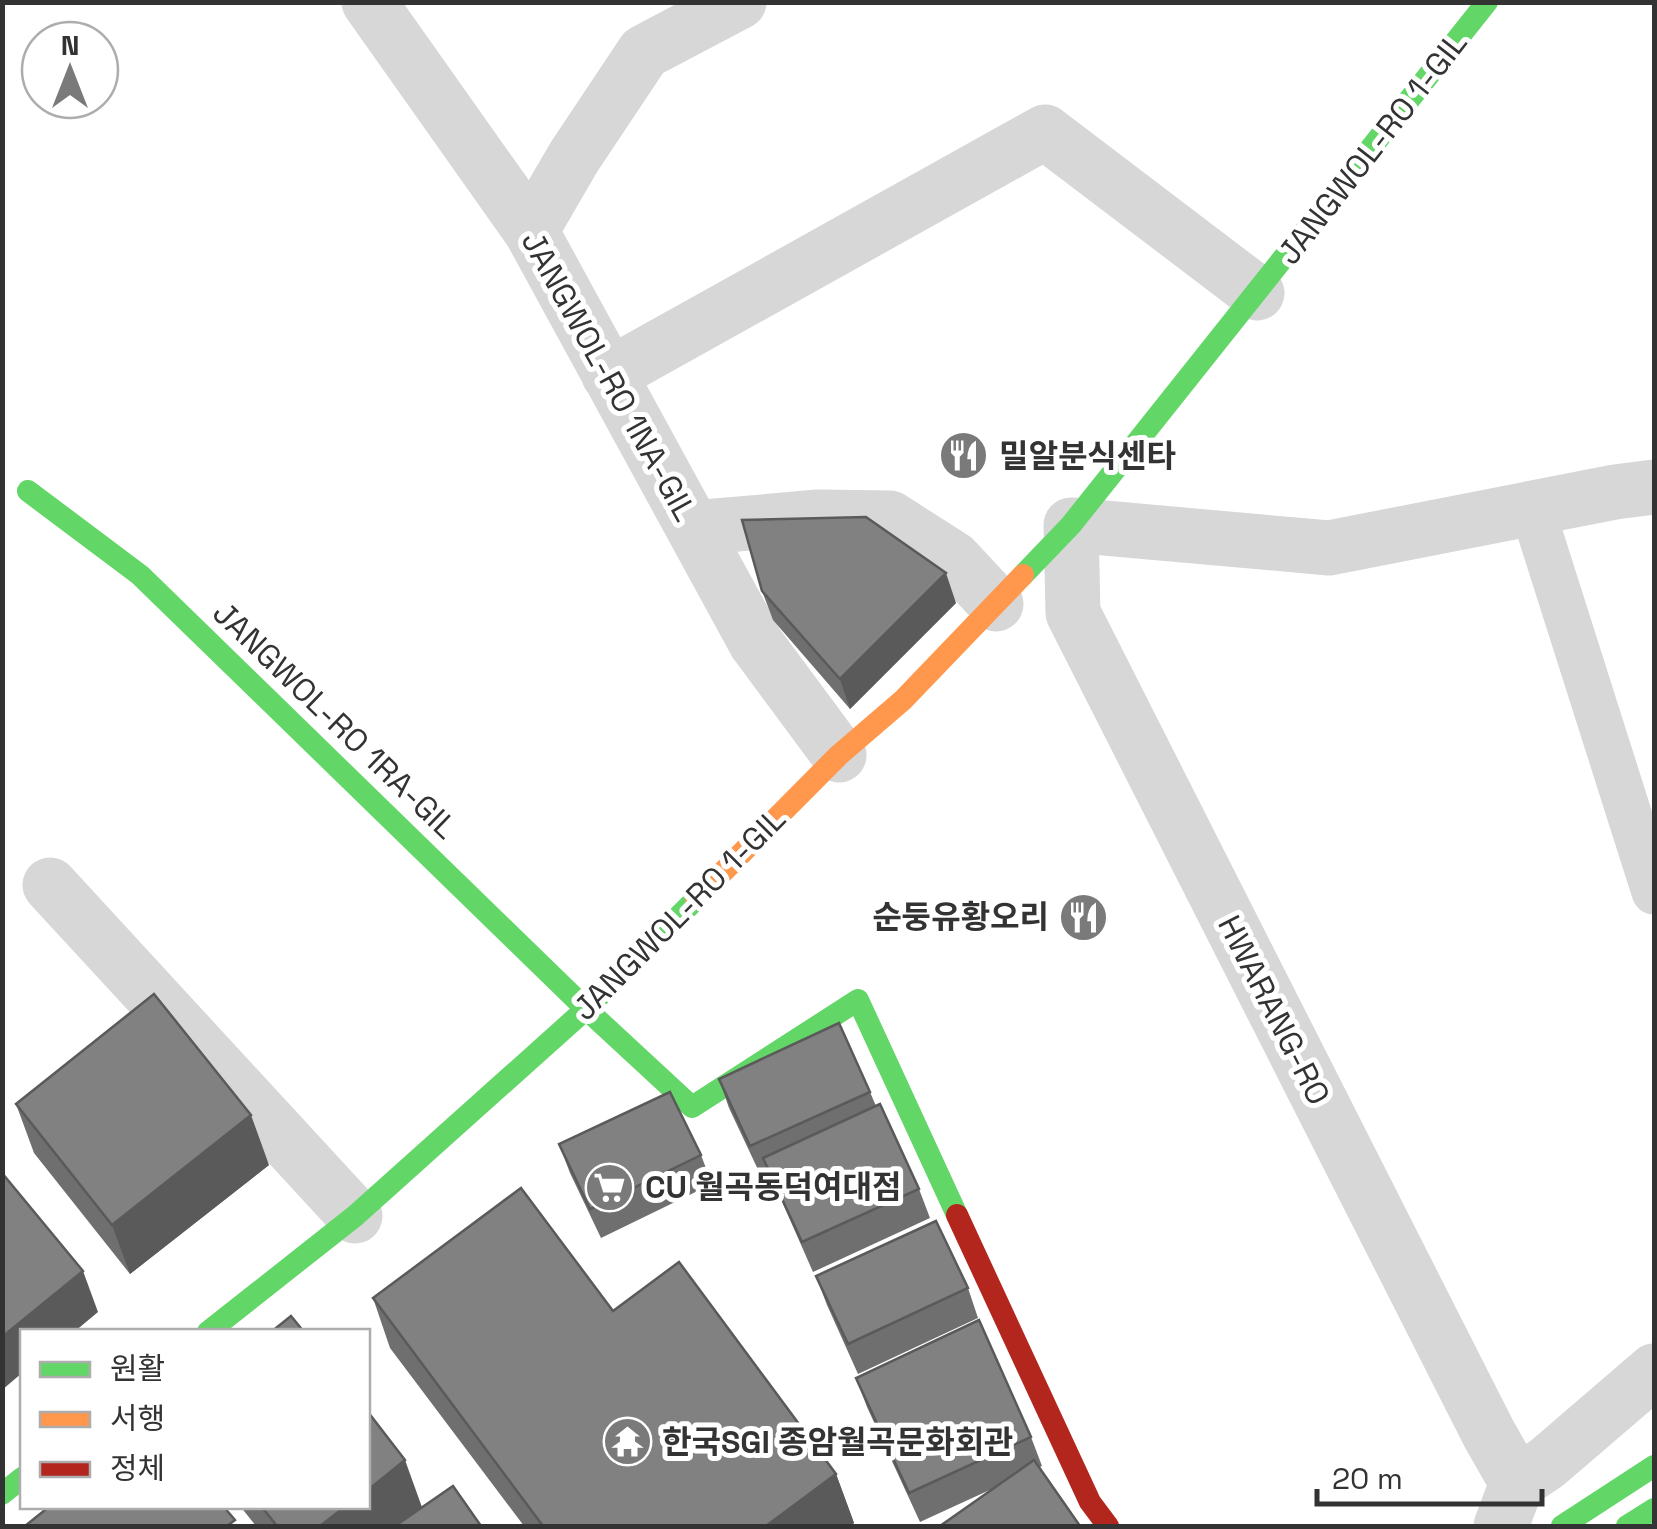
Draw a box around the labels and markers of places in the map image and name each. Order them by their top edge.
restaurant icon: 밀알분식센타 [938,430,990,482]
place label: 밀알분식센타 [999,436,1176,476]
restaurant icon: 순둥유황오리 [1058,891,1110,943]
place label: 순둥유황오리 [872,897,1049,937]
supermarket icon: CU 월곡동덕여대점 [584,1161,636,1213]
place label: CU 월곡동덕여대점 [645,1167,901,1207]
temple icon: 한국SGI 종암월곡문화회관 [601,1416,653,1468]
place label: 한국SGI 종암월곡문화회관 [662,1422,1014,1462]

